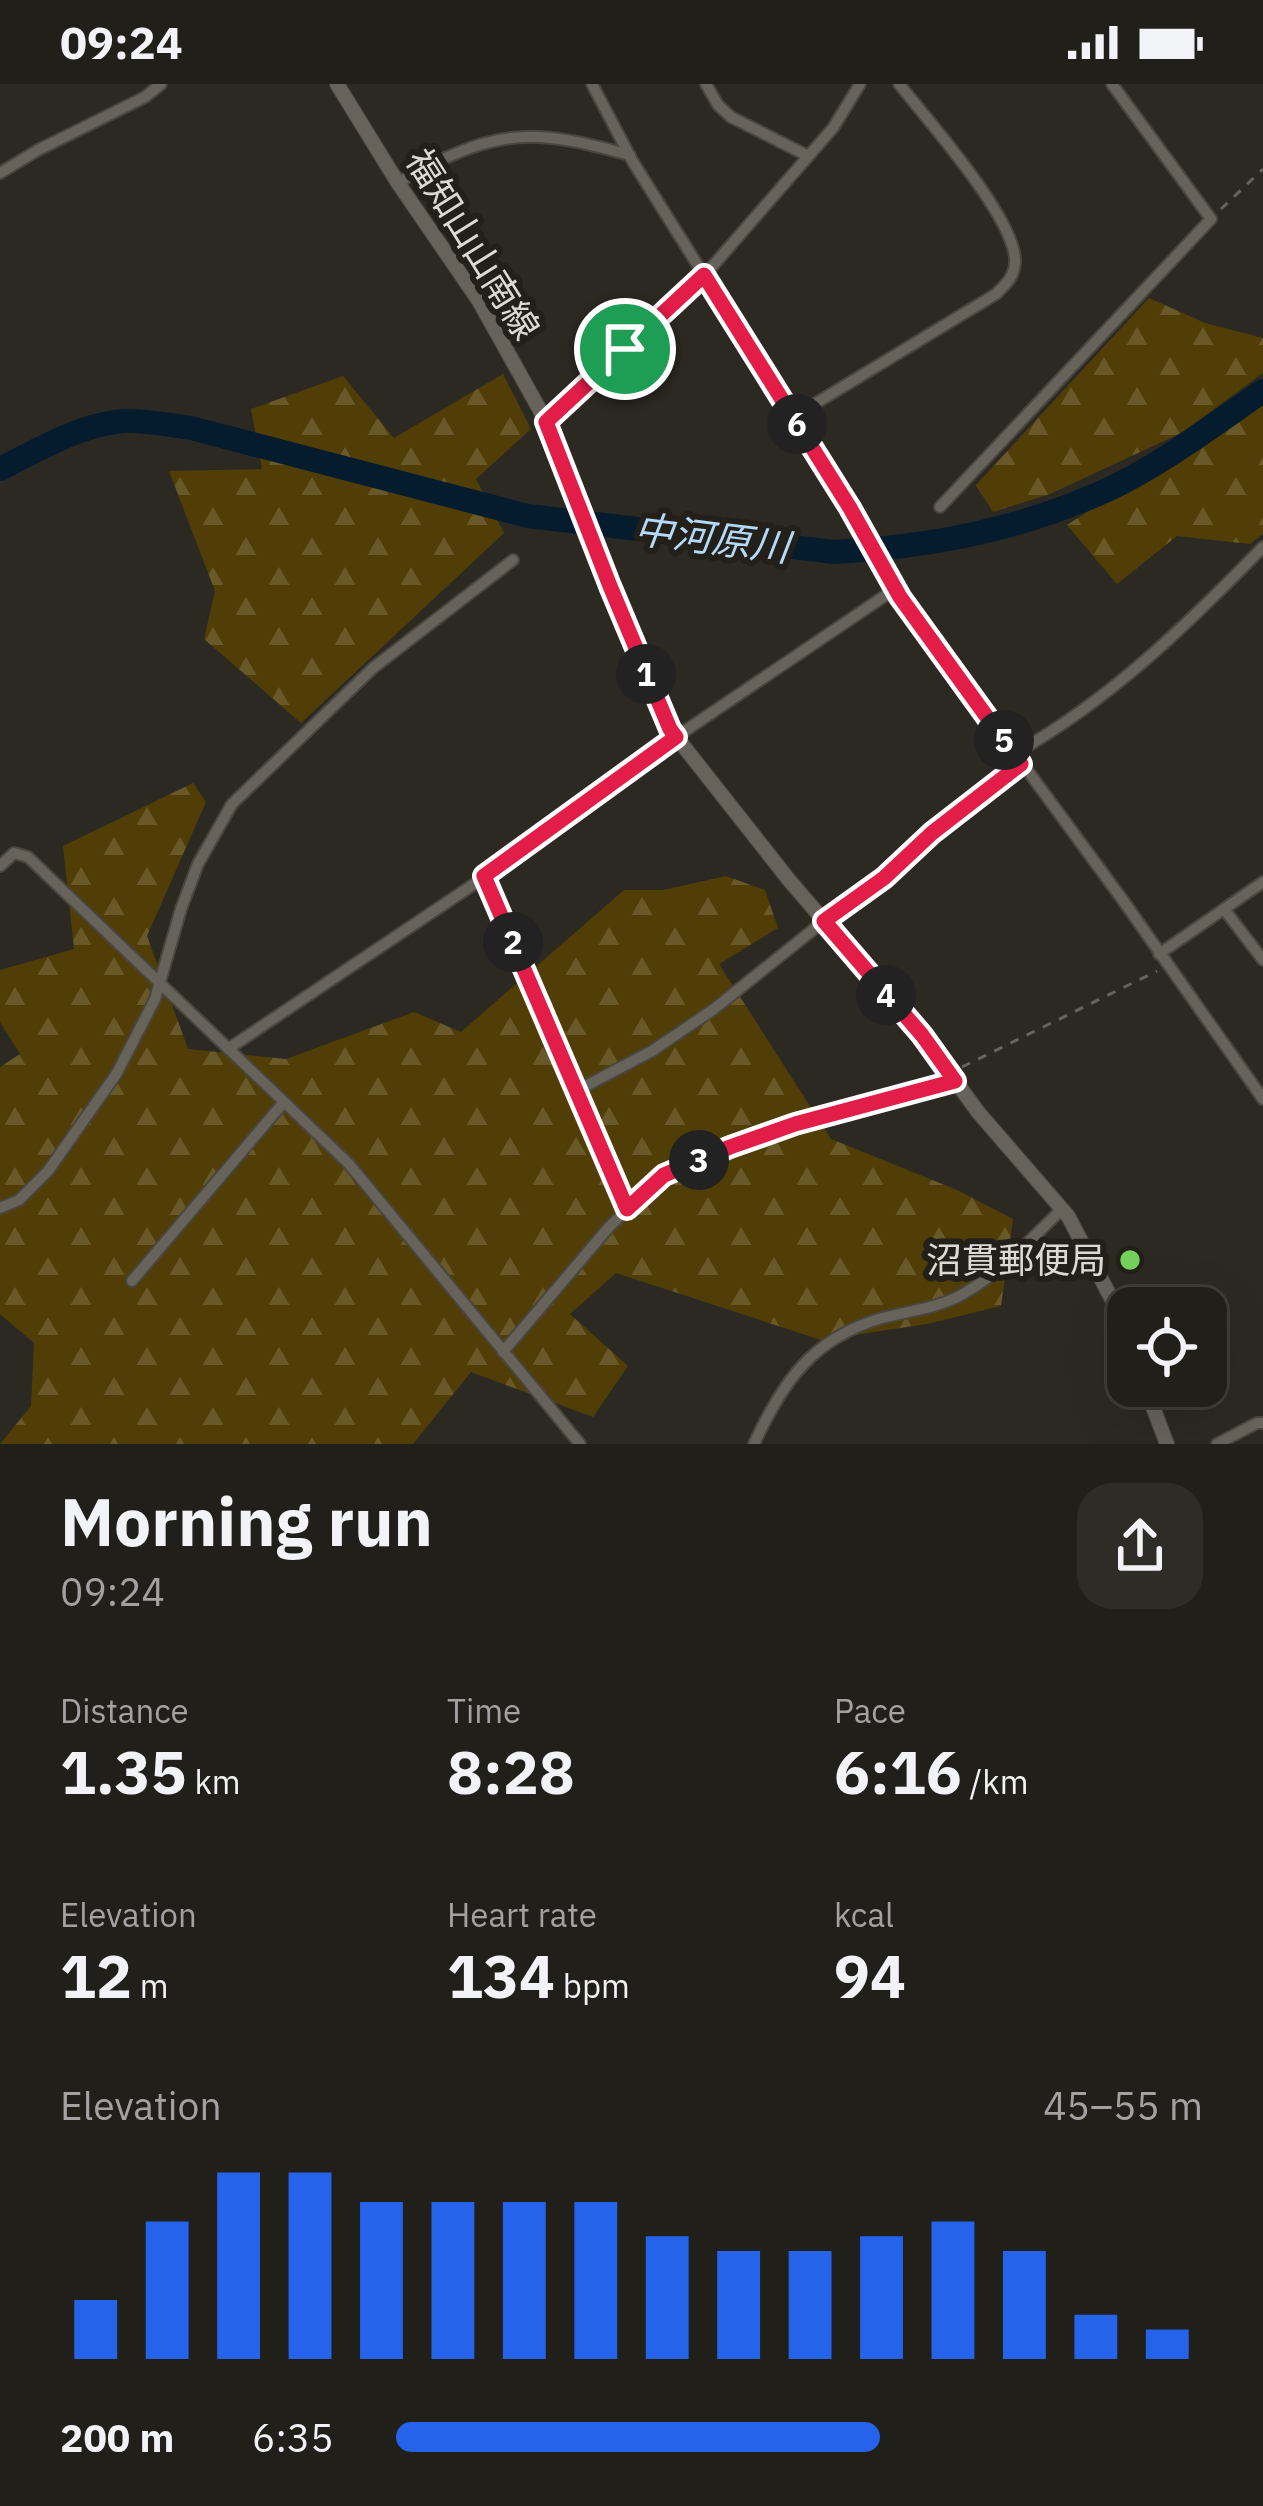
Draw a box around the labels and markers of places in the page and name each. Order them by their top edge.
pin [574,298,676,400]
pin: 6 [767,394,827,454]
pin: 1 [616,644,676,704]
pin: 5 [974,710,1034,770]
pin: 2 [483,912,543,972]
pin: 4 [856,965,916,1025]
pin: 3 [669,1130,729,1190]
place label: 沼貫郵便局 [926,1236,1106,1283]
marker: 沼貫郵便局 [1117,1247,1143,1273]

